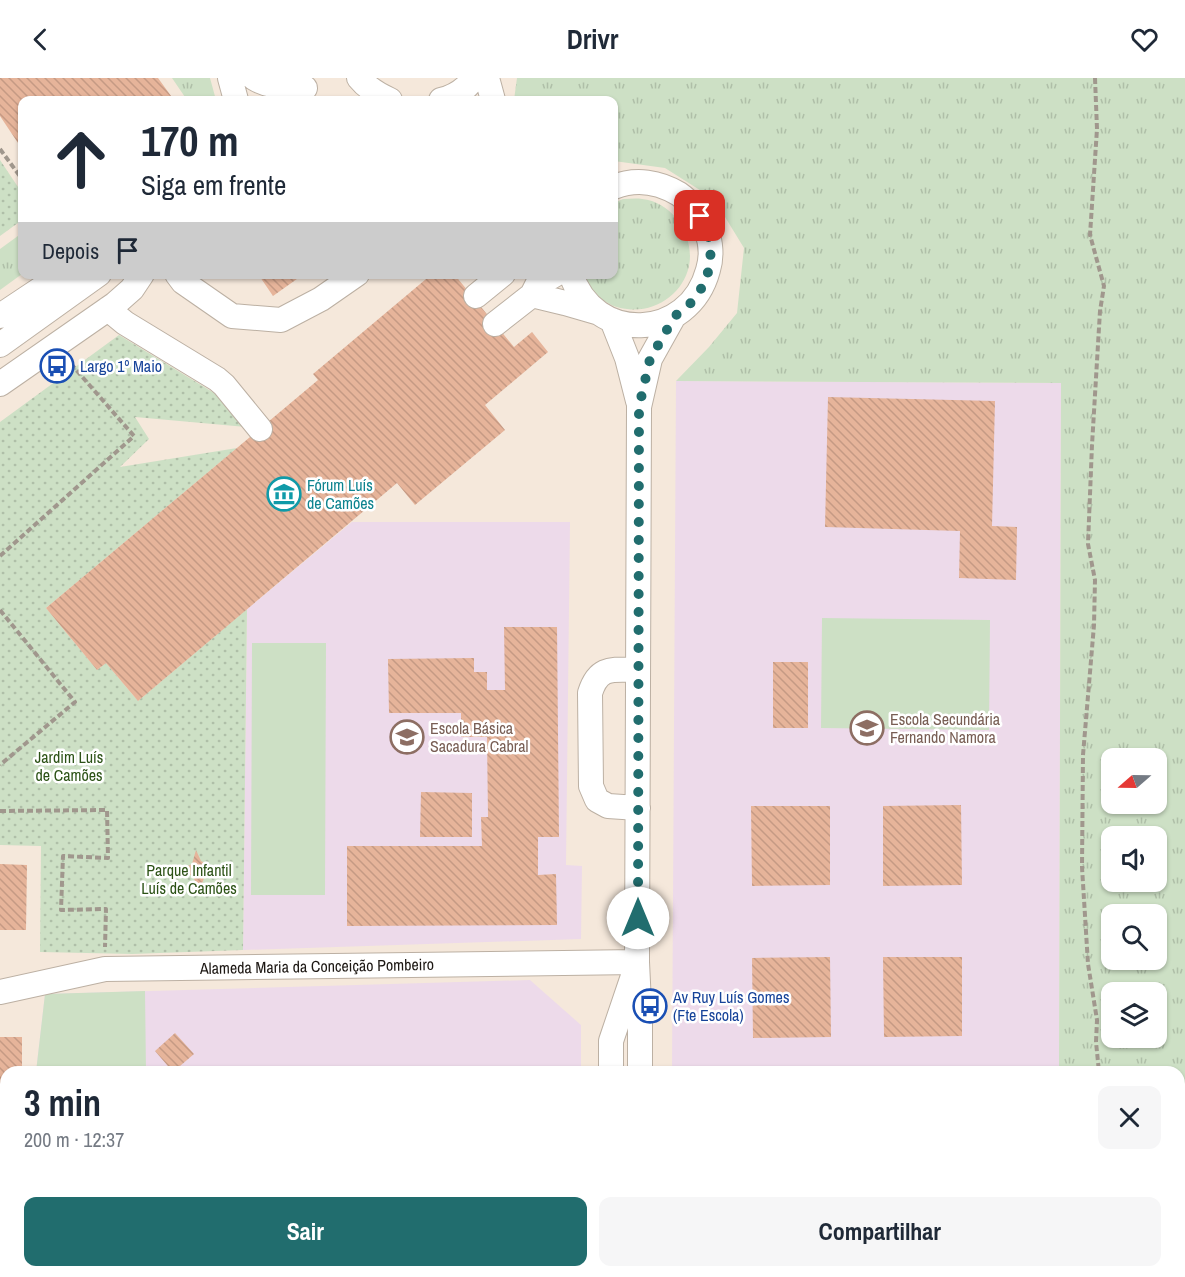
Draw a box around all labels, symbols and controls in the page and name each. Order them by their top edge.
text: Drivr [567,21,618,57]
icon: back [24,23,57,56]
icon: heart [1128,23,1161,56]
text: 170 m [141,113,239,169]
icon: ahead [42,120,120,198]
text: Siga em frente [141,167,286,203]
pin [674,190,725,241]
icon: arrive [683,199,716,232]
icon: arrive [111,234,144,267]
text: Depois [42,236,99,266]
bus stop icon: Largo 1º Maio [39,348,75,384]
place label: Largo 1º Maio [80,355,162,377]
place label: Fórum Luís de Camões [307,474,374,514]
museum icon: Fórum Luís de Camões [266,476,302,512]
place label: Escola Secundária Fernando Namora [890,708,1001,748]
school or university icon: Escola Secundária Fernando Namora [849,710,885,746]
place label: Escola Básica Sacadura Cabral [430,717,529,757]
school or university icon: Escola Básica Sacadura Cabral [389,719,425,755]
park label: Jardim Luís de Camões [35,746,103,786]
north arrow [1101,748,1167,814]
map controls [1101,748,1167,1048]
button: sound [1101,826,1167,892]
park label: Parque Infantil Luís de Camões [141,859,237,899]
position arrow [606,886,670,950]
button: search [1101,904,1167,970]
street label: Alameda Maria da Conceição Pombeiro [199,953,434,979]
button: layers [1101,982,1167,1048]
place label: Av Ruy Luís Gomes (Fte Escola) [672,986,789,1026]
bus stop icon: Av Ruy Luís Gomes (Fte Escola) [632,988,668,1024]
text: 3 min [24,1079,101,1127]
button: close [1098,1086,1161,1149]
text: 200 m · 12:37 [24,1126,124,1153]
button: Sair [24,1197,587,1266]
button: Compartilhar [599,1197,1161,1266]

